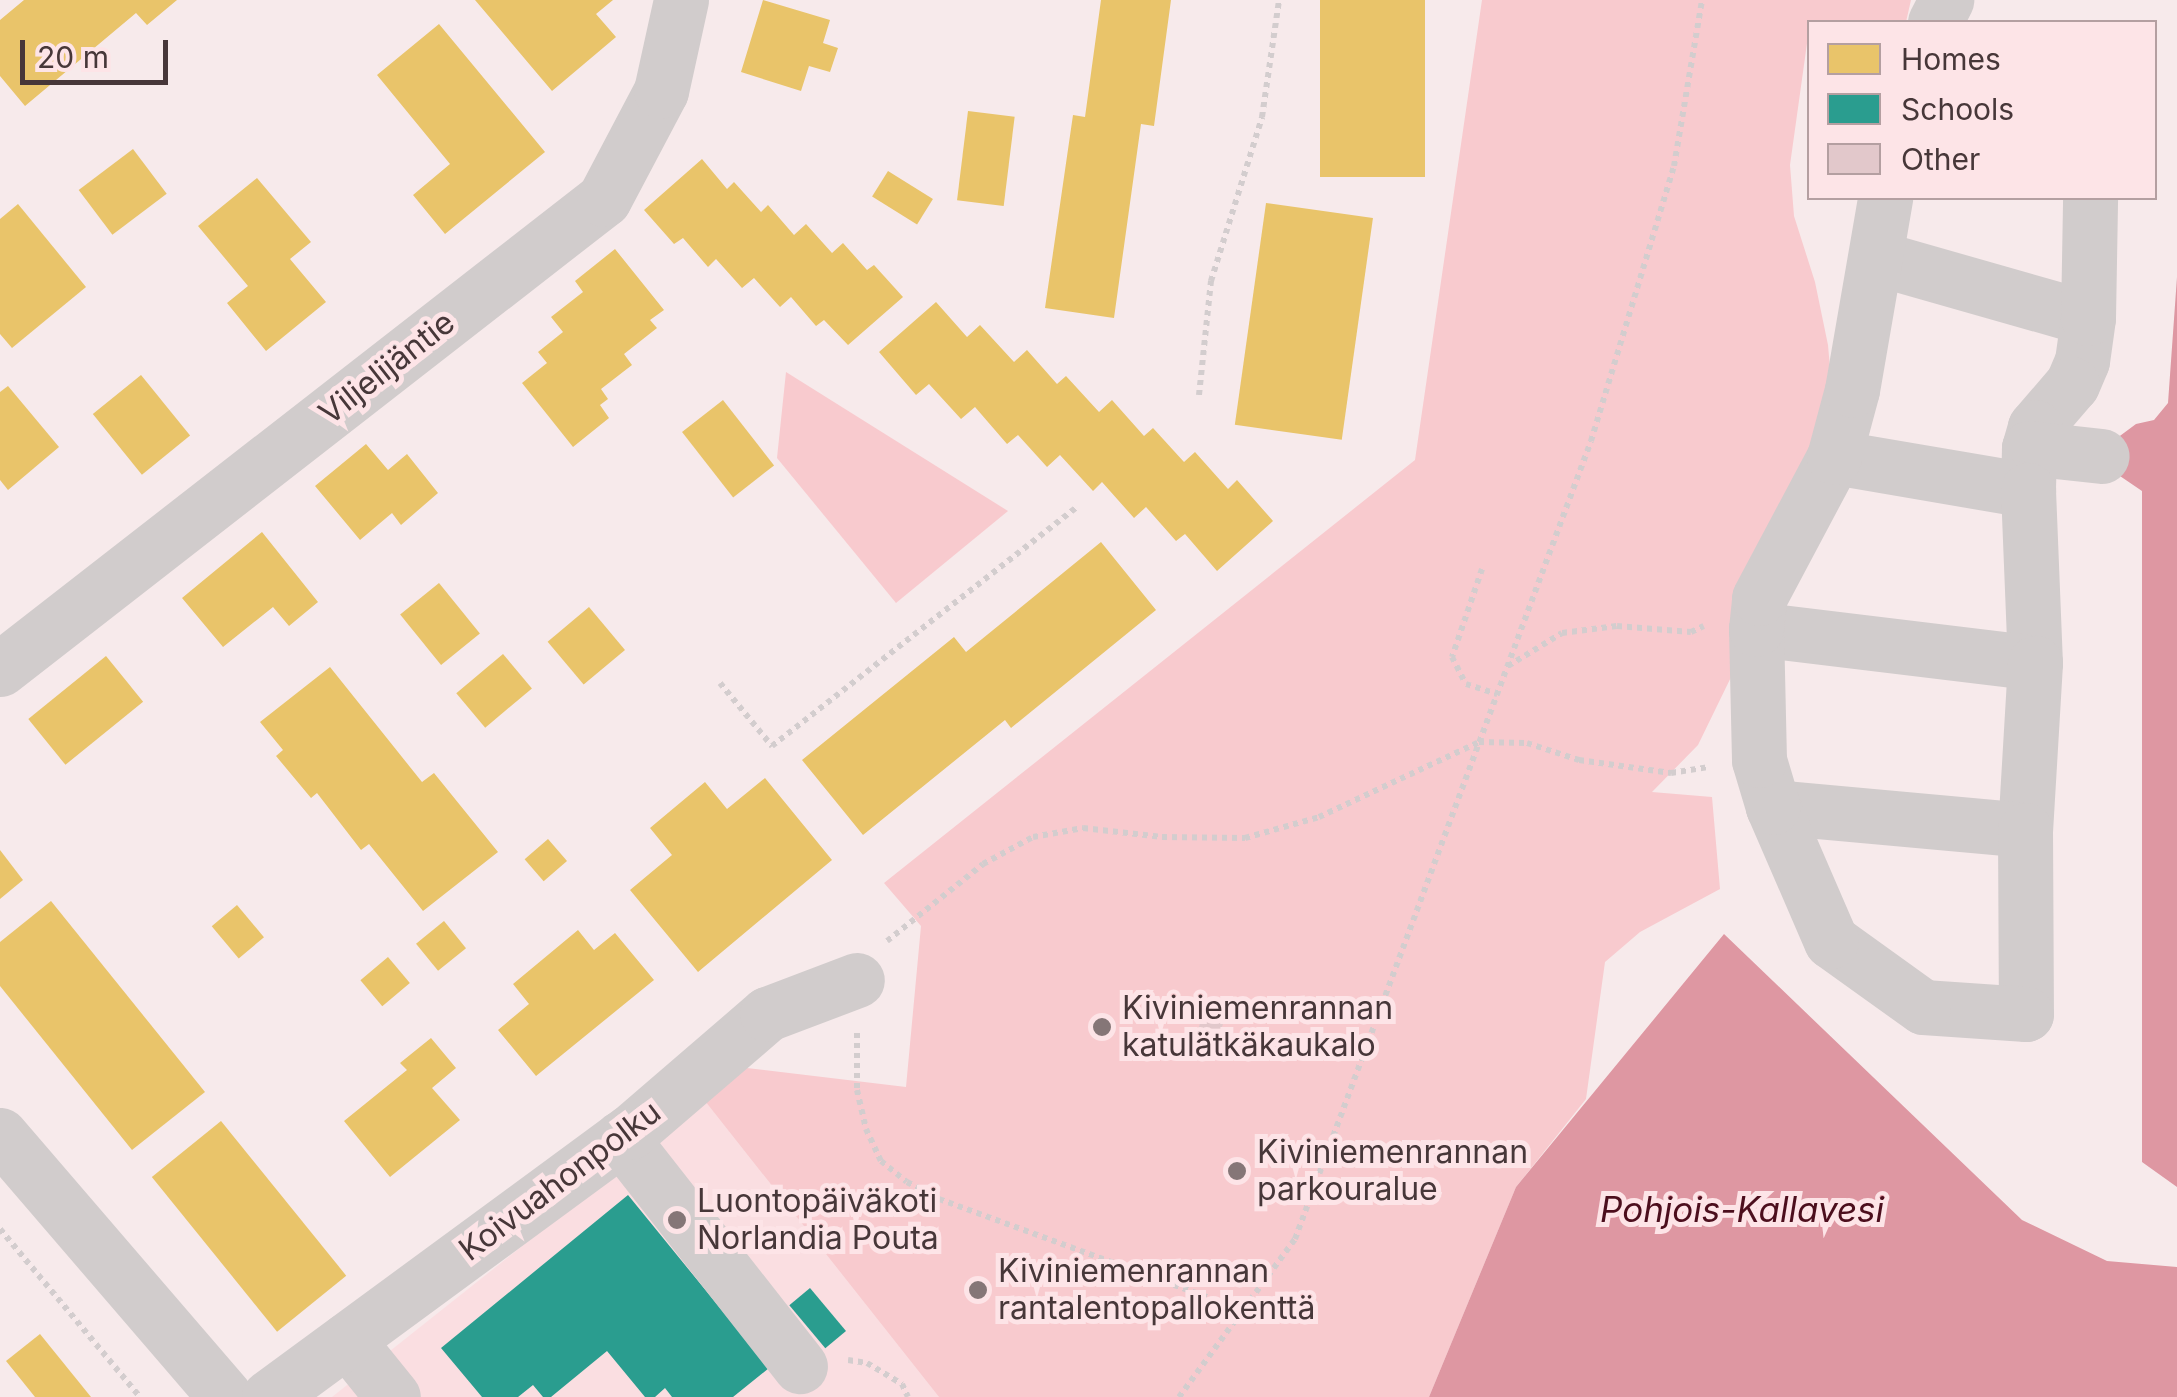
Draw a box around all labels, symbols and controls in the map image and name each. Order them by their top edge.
scale bar [25,20,172,82]
legend [1807,20,2157,200]
text: 20 m [37,39,109,75]
text: Homes [1901,41,2001,77]
text: Schools [1901,91,2014,127]
text: Other [1901,141,1980,177]
street label: Viljelijäntie [312,303,462,433]
place label: Kiviniemenrannan katulätkäkaukalo [1122,990,1393,1065]
marker: Kiviniemenrannan katulätkäkaukalo [1091,1016,1113,1038]
street label: Koivuahonpolku [452,1093,668,1269]
place label: Kiviniemenrannan parkouralue [1257,1134,1528,1209]
marker: Kiviniemenrannan parkouralue [1226,1160,1248,1182]
place label: Luontopäiväkoti Norlandia Pouta [697,1183,939,1258]
water label: Pohjois-Kallavesi [1600,1188,1884,1230]
marker: Luontopäiväkoti Norlandia Pouta [666,1209,688,1231]
place label: Kiviniemenrannan rantalentopallokenttä [998,1253,1315,1328]
marker: Kiviniemenrannan rantalentopallokenttä [967,1279,989,1301]

